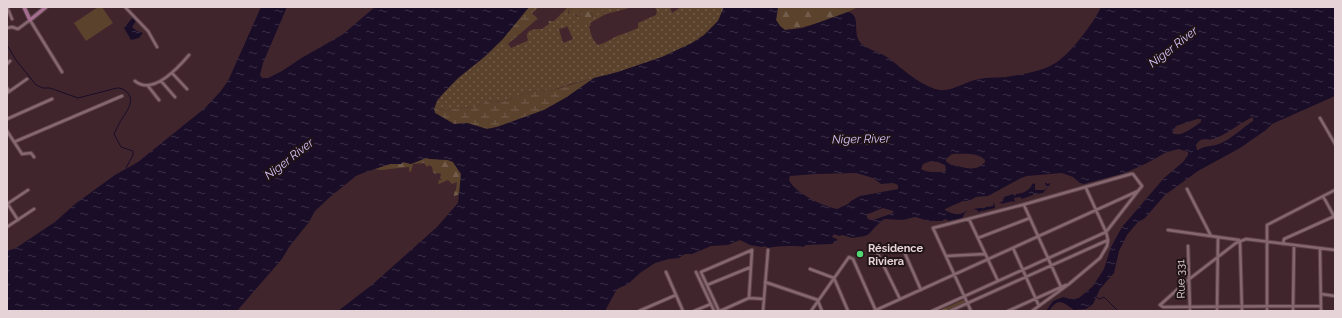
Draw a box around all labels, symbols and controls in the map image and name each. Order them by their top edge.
water label: Niger River [1146,23,1201,70]
water label: Niger River [832,131,891,147]
water label: Niger River [262,135,317,182]
place label: Résidence Riviera [868,242,923,268]
marker: Résidence Riviera [855,249,865,259]
street label: Rue 331 [1174,259,1188,299]

